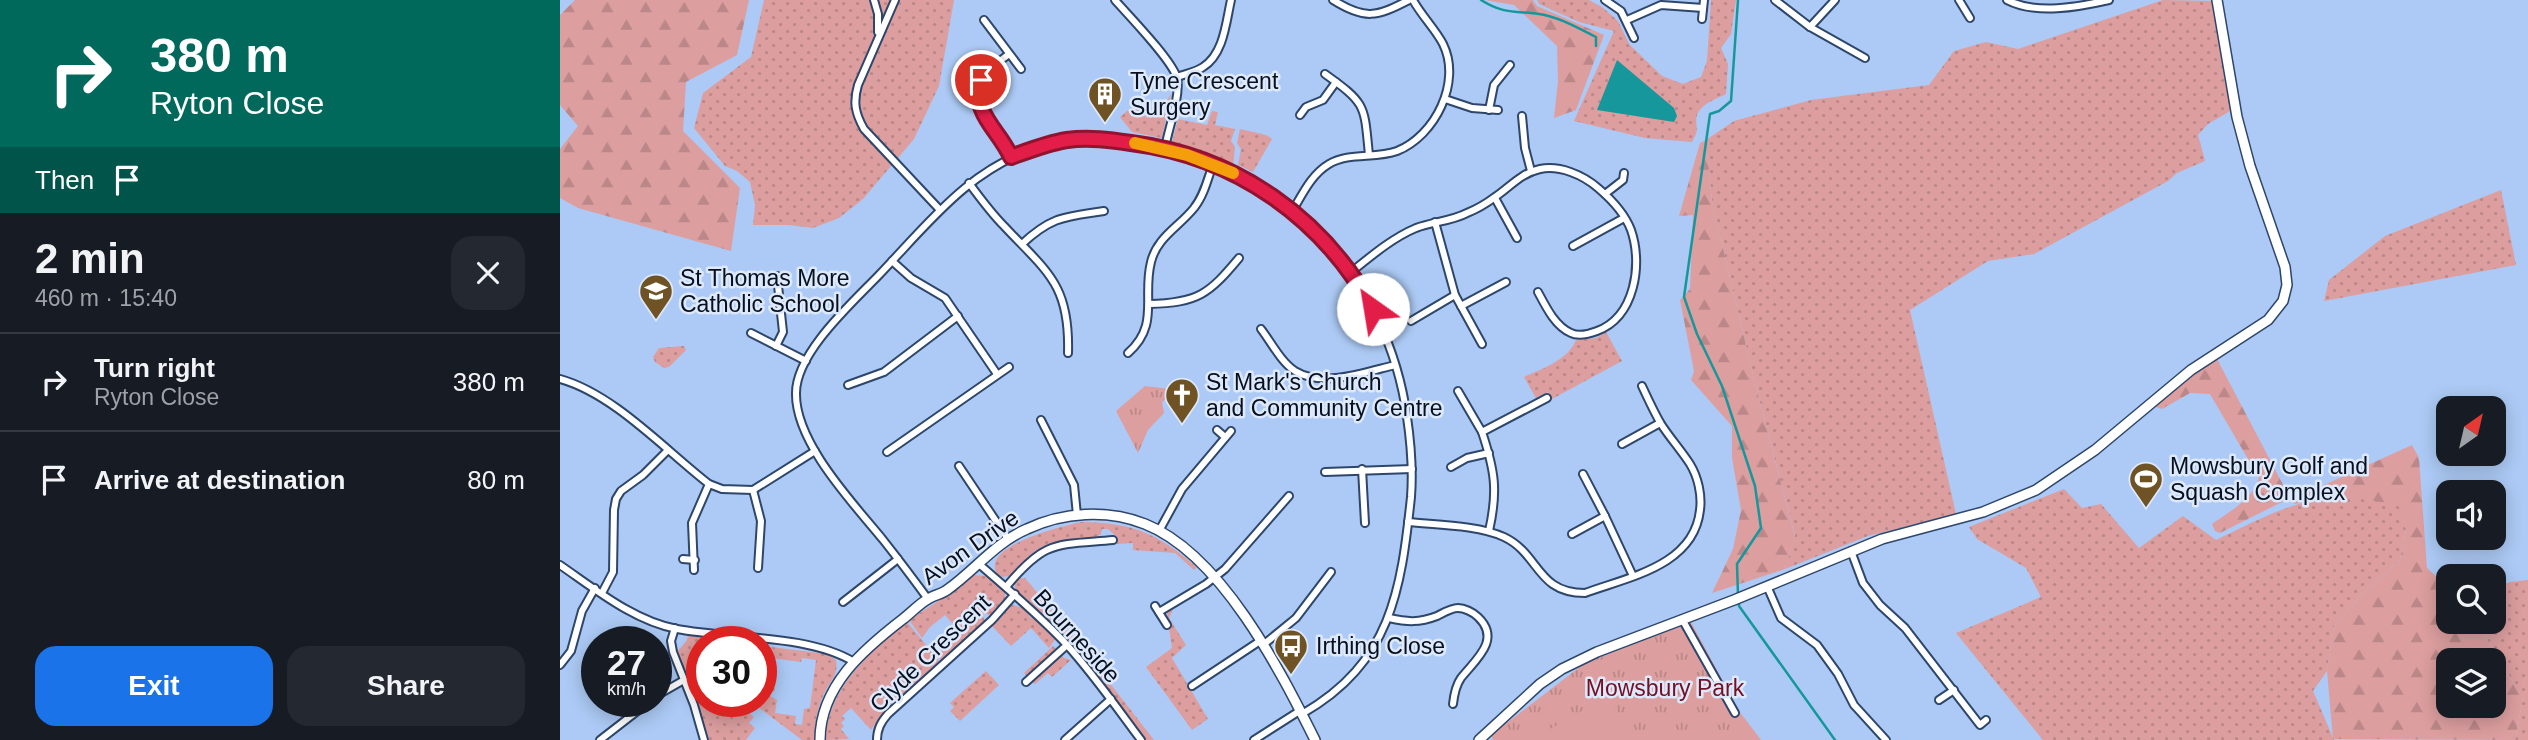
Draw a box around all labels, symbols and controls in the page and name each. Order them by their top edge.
icon: right [35,28,126,119]
text: 380 m [150,28,289,82]
pin [951,50,1011,110]
icon: arrive [962,61,1000,99]
place label: Tyne Crescent Surgery [1130,68,1279,120]
building icon: Tyne Crescent Surgery [1086,75,1124,124]
text: Ryton Close [150,85,324,121]
icon: arrive [108,161,146,199]
text: Then [35,165,94,195]
text: 2 min [35,235,145,282]
button: close [451,236,525,310]
place label: St Thomas More Catholic School [680,265,850,317]
school or university icon: St Thomas More Catholic School [637,272,675,321]
position arrow [1336,272,1410,346]
text: 460 m · 15:40 [35,285,177,311]
text: Turn right [94,353,215,383]
icon: right [35,363,73,401]
text: 380 m [453,367,525,397]
place label: St Mark's Church and Community Centre [1206,369,1443,421]
church icon: St Mark's Church and Community Centre [1163,376,1201,425]
text: Ryton Close [94,384,219,410]
north arrow [2436,396,2506,466]
map controls [2436,396,2506,718]
place label: Mowsbury Golf and Squash Complex [2170,453,2368,505]
sports icon: Mowsbury Golf and Squash Complex [2127,460,2165,509]
icon: arrive [35,461,73,499]
text: Arrive at destination [94,465,345,495]
text: 80 m [467,465,525,495]
button: sound [2436,480,2506,550]
street label: Avon Drive [917,504,1023,590]
button: search [2436,564,2506,634]
street label: Bourneside [1028,584,1126,688]
street label: Clyde Crescent [864,589,996,717]
speed limit sign: 30 [686,626,777,717]
bus stop icon: Irthing Close [1272,627,1310,676]
place label: Irthing Close [1316,633,1445,659]
text: 27 [607,643,646,682]
button: Exit [35,646,273,726]
button: Share [287,646,525,726]
button: layers [2436,648,2506,718]
park label: Mowsbury Park [1586,675,1745,701]
text: km/h [607,679,646,699]

